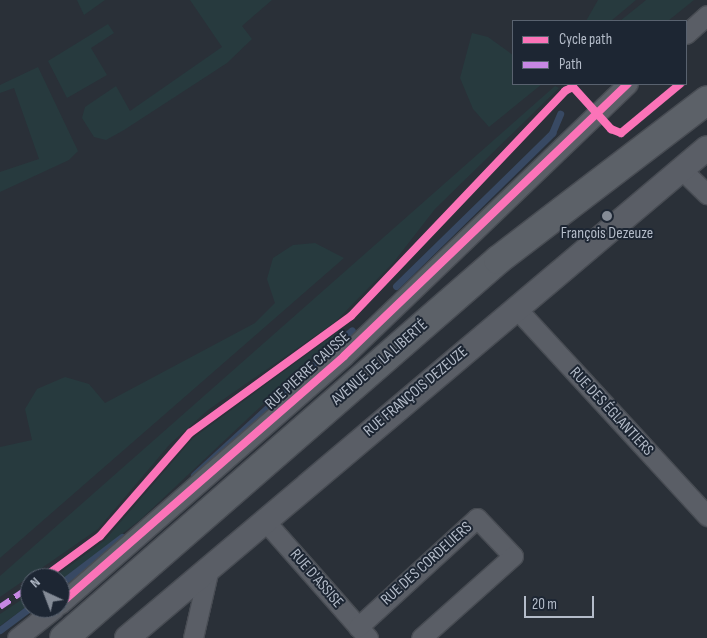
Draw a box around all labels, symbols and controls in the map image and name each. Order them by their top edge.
legend [512,20,687,85]
text: Cycle path [559,30,612,49]
text: Path [559,55,582,74]
marker: François Dezeuze [601,210,613,222]
place label: François Dezeuze [561,224,653,244]
street label: AVENUE DE LA LIBERTÉ [328,316,432,410]
street label: RUE PIERRE CAUSSE [262,328,354,414]
street label: RUE FRANÇOIS DEZEUZE [360,343,472,441]
street label: RUE DES ÉGLANTIERS [565,364,657,460]
street label: RUE DES CORDELIERS [378,518,476,610]
street label: RUE D'ASSISE [285,546,347,612]
north arrow [20,568,70,618]
text: N [27,574,44,591]
scale bar [527,586,597,618]
text: 20 m [532,595,557,614]

